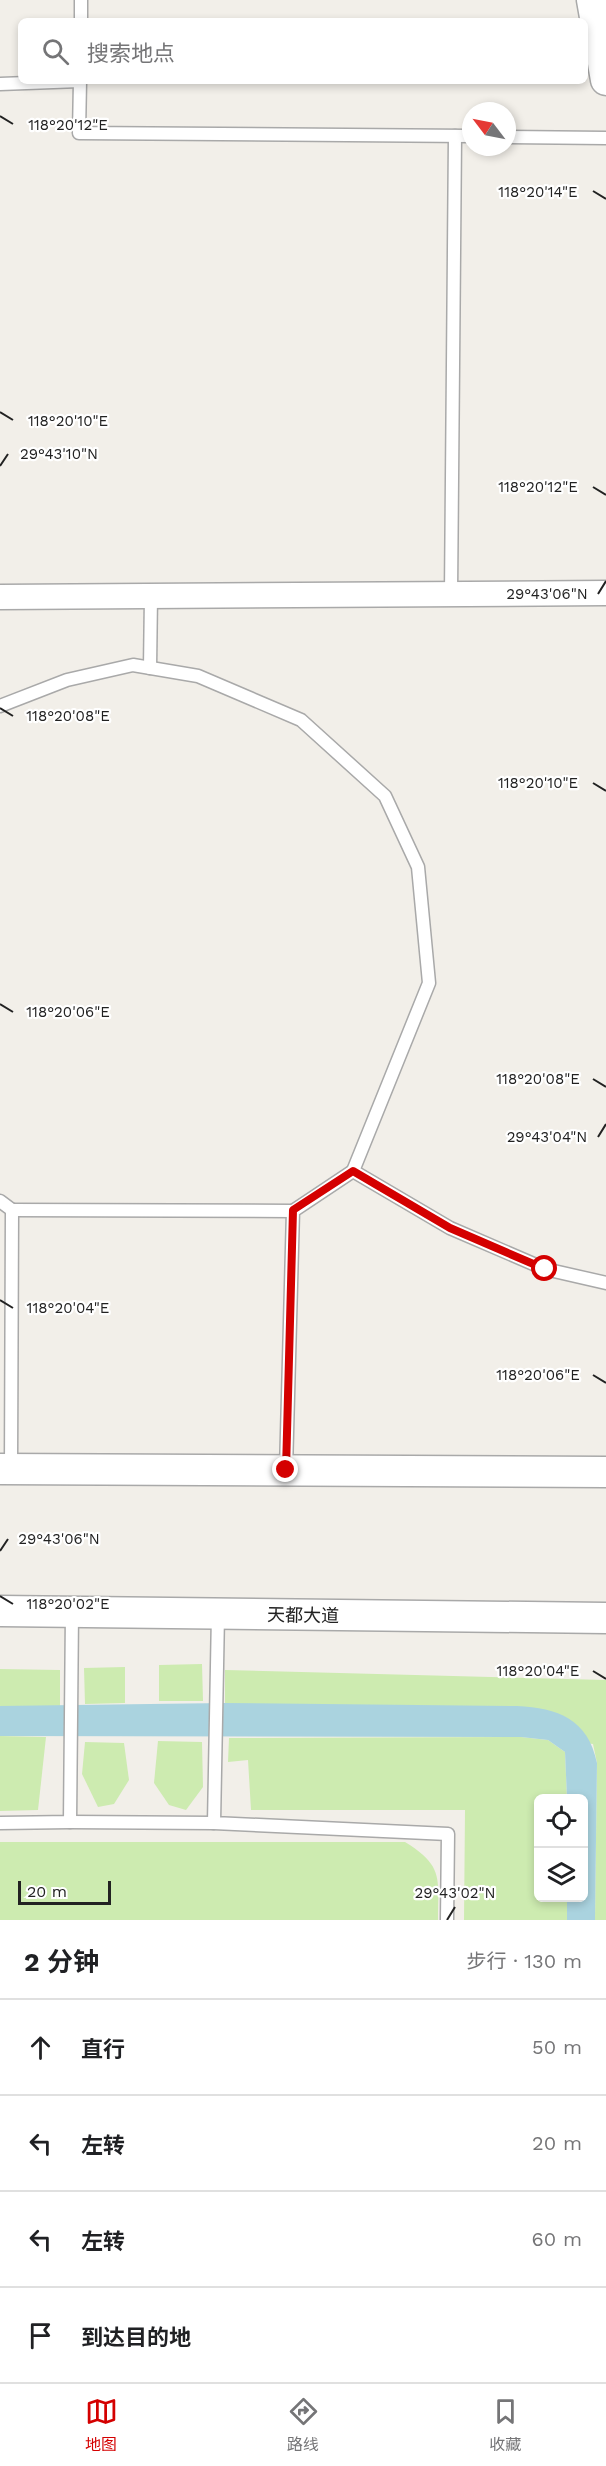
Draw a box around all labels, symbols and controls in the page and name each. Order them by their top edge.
search box [18,18,588,84]
icon: search [39,35,72,68]
text: 搜索地点 [87,41,175,66]
north arrow [462,102,516,156]
text: 118°20'12"E [28,116,108,134]
text: 118°20'14"E [498,183,578,201]
text: 118°20'10"E [28,412,108,430]
text: 29°43'10"N [20,445,98,463]
text: 118°20'12"E [498,478,578,496]
text: 29°43'06"N [506,585,588,603]
text: 118°20'08"E [26,707,110,725]
text: 118°20'10"E [498,774,578,792]
text: 118°20'06"E [26,1003,110,1021]
text: 118°20'08"E [496,1070,580,1088]
text: 29°43'04"N [507,1128,587,1146]
route start [531,1255,557,1281]
text: 118°20'04"E [27,1299,109,1317]
text: 118°20'06"E [496,1366,580,1384]
route end [272,1456,298,1482]
text: 29°43'06"N [18,1530,100,1548]
text: 118°20'02"E [26,1595,110,1613]
street label: 天都大道 [267,1604,339,1626]
text: 118°20'04"E [497,1662,579,1680]
map controls [534,1794,588,1902]
button: locate [534,1794,588,1848]
button: layers [534,1848,588,1902]
scale bar [18,1878,111,1906]
text: 20 m [27,1882,67,1901]
text: 29°43'02"N [414,1884,496,1902]
text: 2 分钟 [24,1947,99,1977]
text: 步行 · 130 m [466,1949,582,1973]
icon: ahead [24,2031,57,2064]
text: 50 m [532,2035,582,2059]
text: 直行 [81,2037,125,2062]
icon: left [24,2127,57,2160]
text: 20 m [532,2131,582,2155]
text: 左转 [81,2133,125,2158]
icon: left [24,2223,57,2256]
text: 60 m [532,2227,582,2251]
text: 左转 [81,2229,125,2254]
icon: arrive [24,2319,57,2352]
text: 到达目的地 [81,2325,191,2350]
tab: 地图 [85,2395,118,2455]
tab: 路线 [287,2395,320,2455]
tab: 收藏 [489,2395,522,2455]

